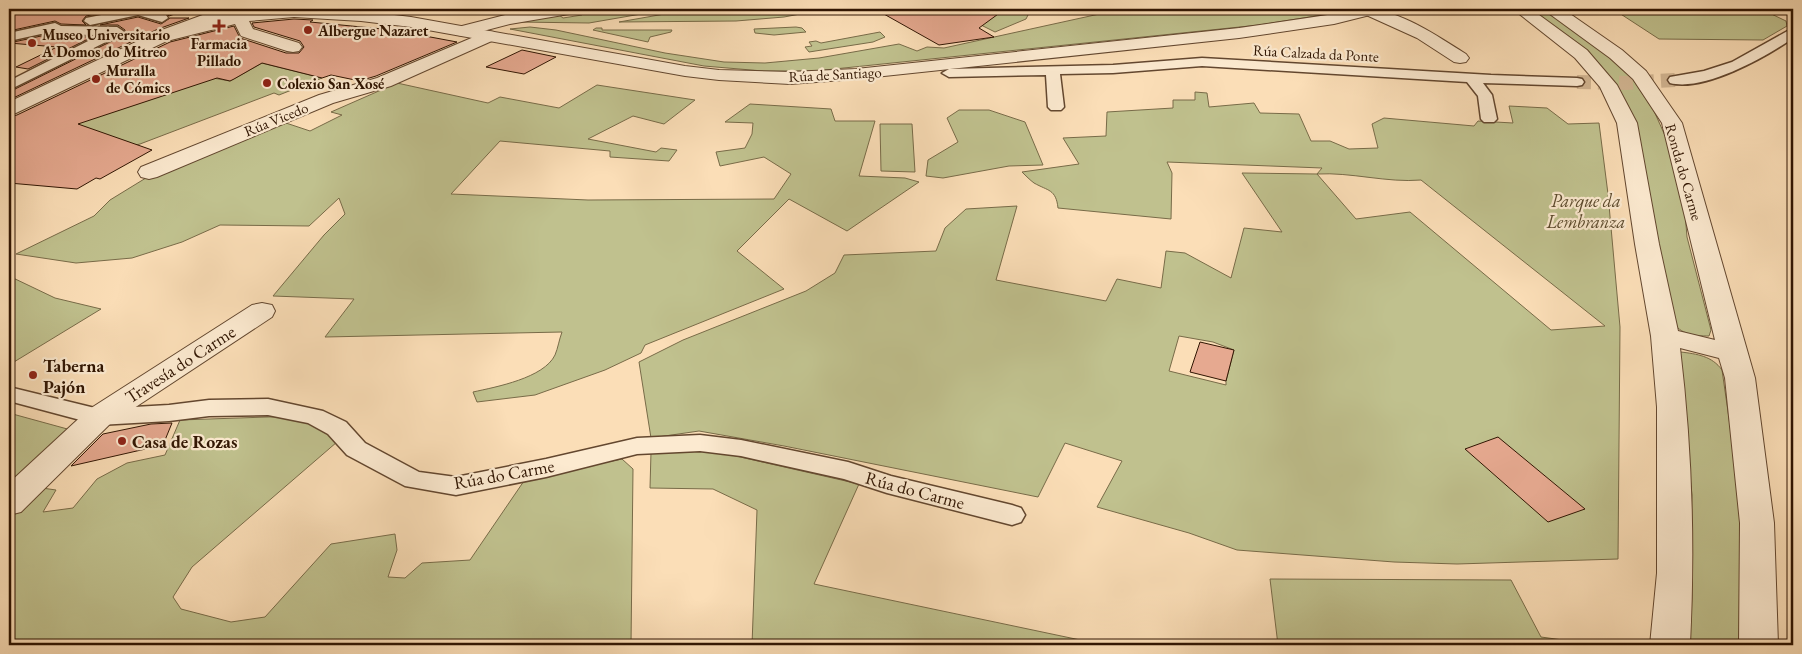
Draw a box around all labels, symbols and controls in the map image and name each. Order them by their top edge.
marker: Farmacia Pillado [213,20,225,32]
place label: Albergue Nazaret [317,21,429,40]
marker: Albergue Nazaret [302,24,314,36]
place label: Museo Universitario A Domos do Mitreo [41,25,170,61]
place label: Farmacia Pillado [191,34,248,70]
marker: Museo Universitario A Domos do Mitreo [26,37,38,49]
street label: Rúa Calzada da Ponte [1253,40,1380,66]
place label: Muralla de Cómics [106,61,170,97]
street label: Rúa de Santiago [788,62,882,86]
marker: Muralla de Cómics [90,73,102,85]
place label: Colexio San Xosé [277,74,384,93]
marker: Colexio San Xosé [261,77,273,89]
street label: Rúa Vicedo [241,98,311,140]
street label: Ronda do Carme [1661,121,1707,223]
park label: Parque da Lembranza [1546,189,1625,233]
street label: Travesía do Carme [120,320,240,408]
place label: Taberna Pajón [43,354,104,398]
marker: Taberna Pajón [27,369,39,381]
place label: Casa de Rozas [132,430,237,453]
marker: Casa de Rozas [116,435,128,447]
street label: Rúa do Carme [452,454,556,494]
street label: Rúa do Carme [863,466,967,514]

